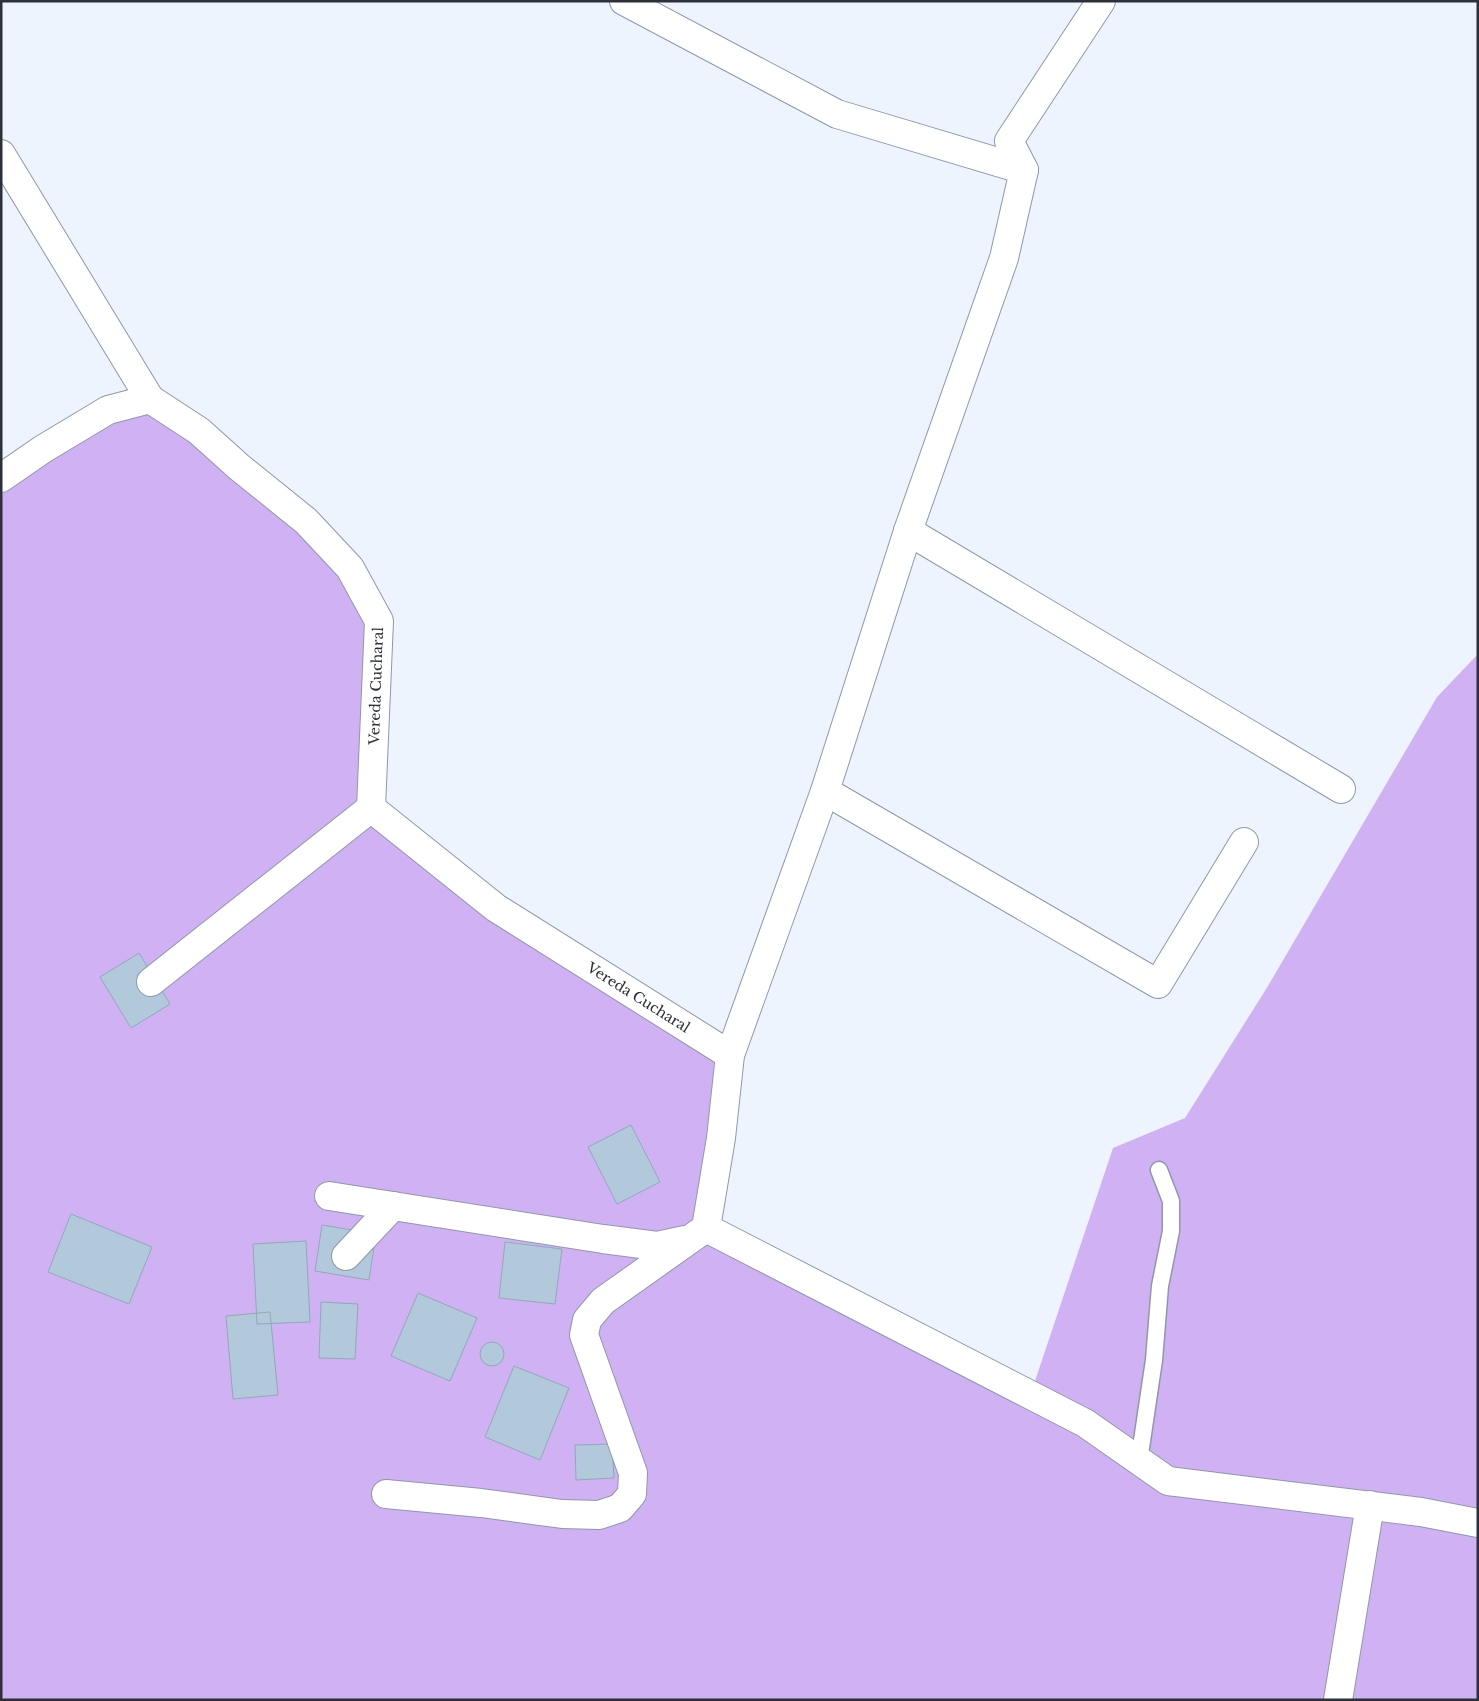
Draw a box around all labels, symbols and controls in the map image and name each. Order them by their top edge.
street label: Vereda Cucharal [365,626,387,746]
street label: Vereda Cucharal [583,958,694,1037]

